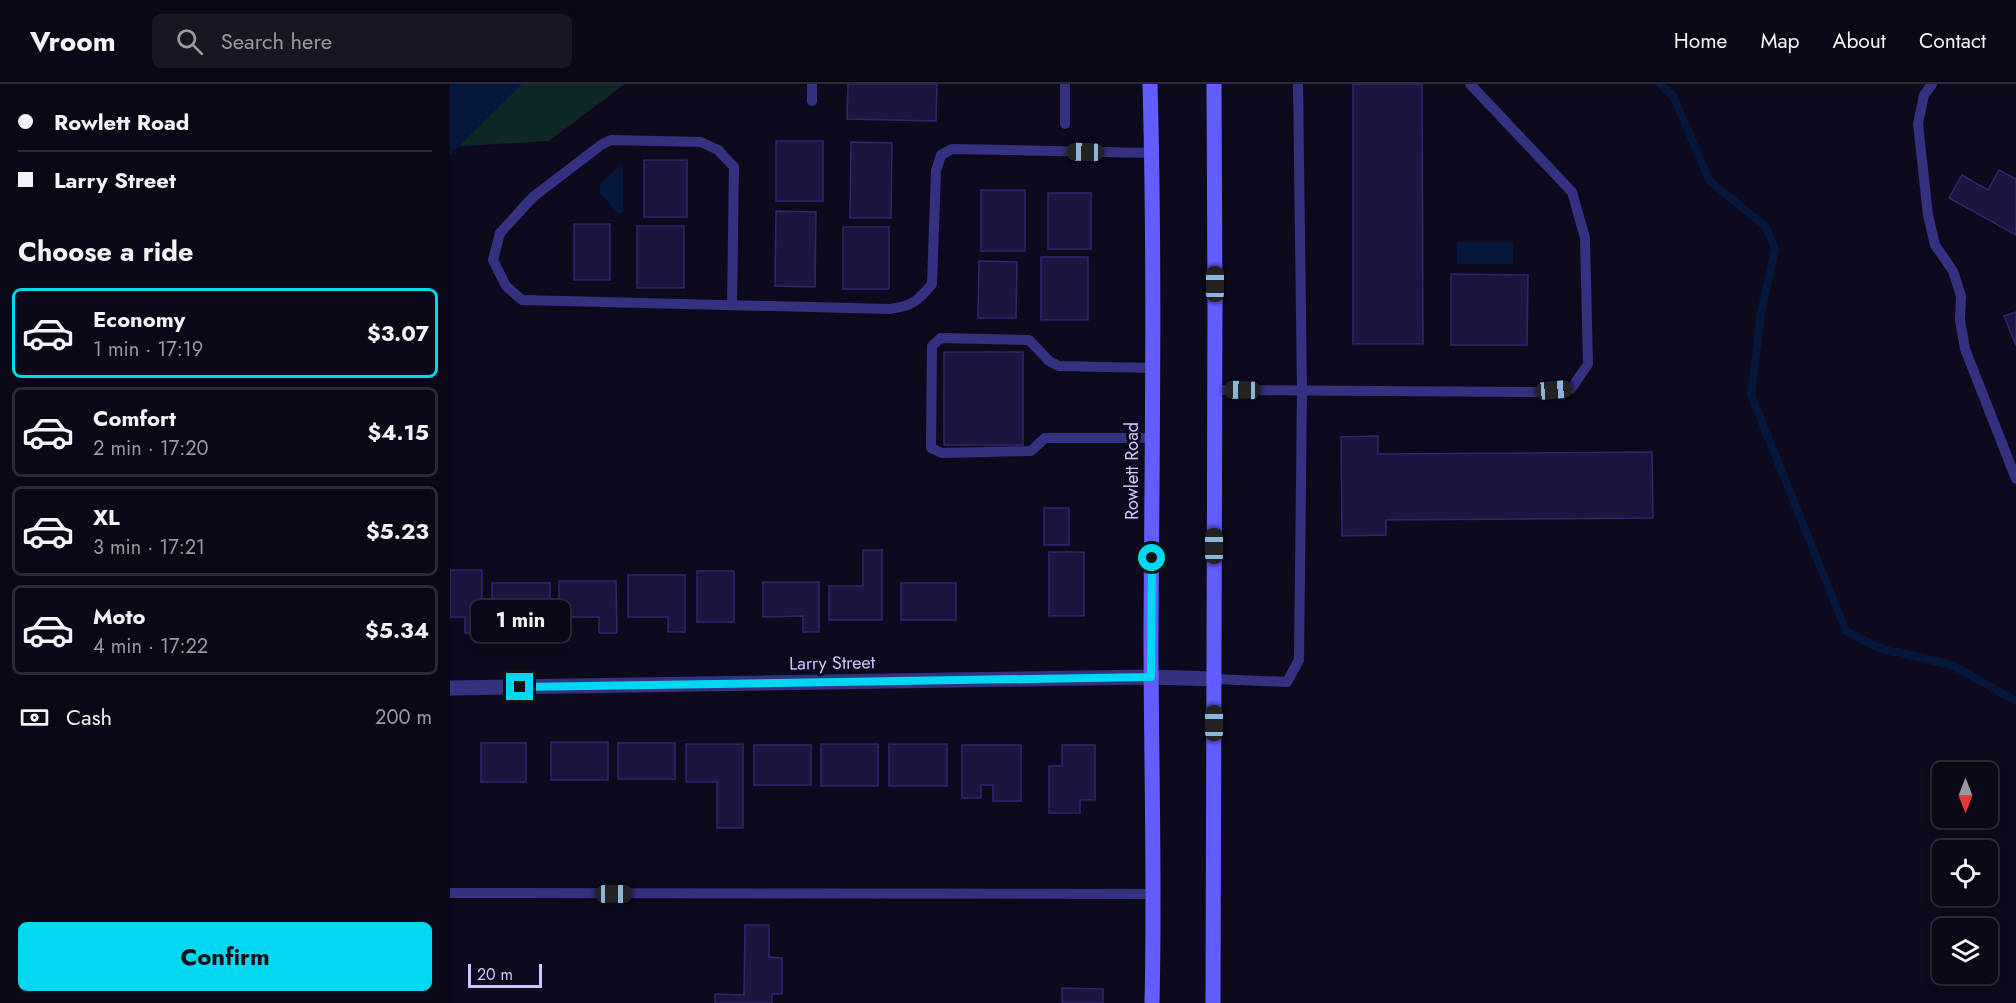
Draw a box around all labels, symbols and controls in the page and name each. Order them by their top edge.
search box [152,14,572,68]
text: Vroom [30,21,116,62]
icon: search [173,25,206,58]
text: Search here [221,25,332,57]
text: Home [1674,26,1727,56]
text: Map [1760,26,1800,56]
text: About [1833,26,1886,56]
text: Contact [1919,26,1986,56]
text: Rowlett Road [54,106,189,138]
car [1067,143,1103,161]
text: Larry Street [54,164,176,196]
text: Choose a ride [18,232,193,271]
car [1206,266,1224,302]
text: Economy [93,303,185,335]
icon: car [21,306,75,360]
text: $3.07 [367,317,429,349]
text: 1 min · 17:19 [93,335,203,364]
car [1535,379,1573,401]
car [1224,381,1260,399]
text: Comfort [93,402,176,434]
icon: car [21,405,75,459]
text: $4.15 [367,416,429,448]
street label: Rowlett Road [1119,422,1145,520]
text: 2 min · 17:20 [93,434,209,463]
text: XL [93,501,120,533]
icon: car [21,504,75,558]
text: $5.23 [366,515,429,547]
car [1205,528,1223,564]
text: 3 min · 17:21 [93,533,205,562]
route start [1138,544,1165,571]
text: Moto [93,600,146,632]
callout: 1 min [470,600,569,642]
icon: car [21,603,75,657]
text: 1 min [496,606,545,635]
text: $5.34 [365,614,429,646]
text: 4 min · 17:22 [93,632,208,661]
street label: Larry Street [789,649,876,677]
route end [506,673,533,700]
icon: cash [18,701,51,734]
text: Cash [66,701,112,733]
text: 200 m [375,703,432,732]
car [1205,705,1223,741]
north arrow [1932,762,1998,828]
map controls [1932,762,1998,984]
button: locate [1932,840,1998,906]
car [596,885,632,903]
button: layers [1932,918,1998,984]
button: Confirm [18,922,432,991]
scale bar [468,961,542,988]
text: 20 m [477,963,513,986]

